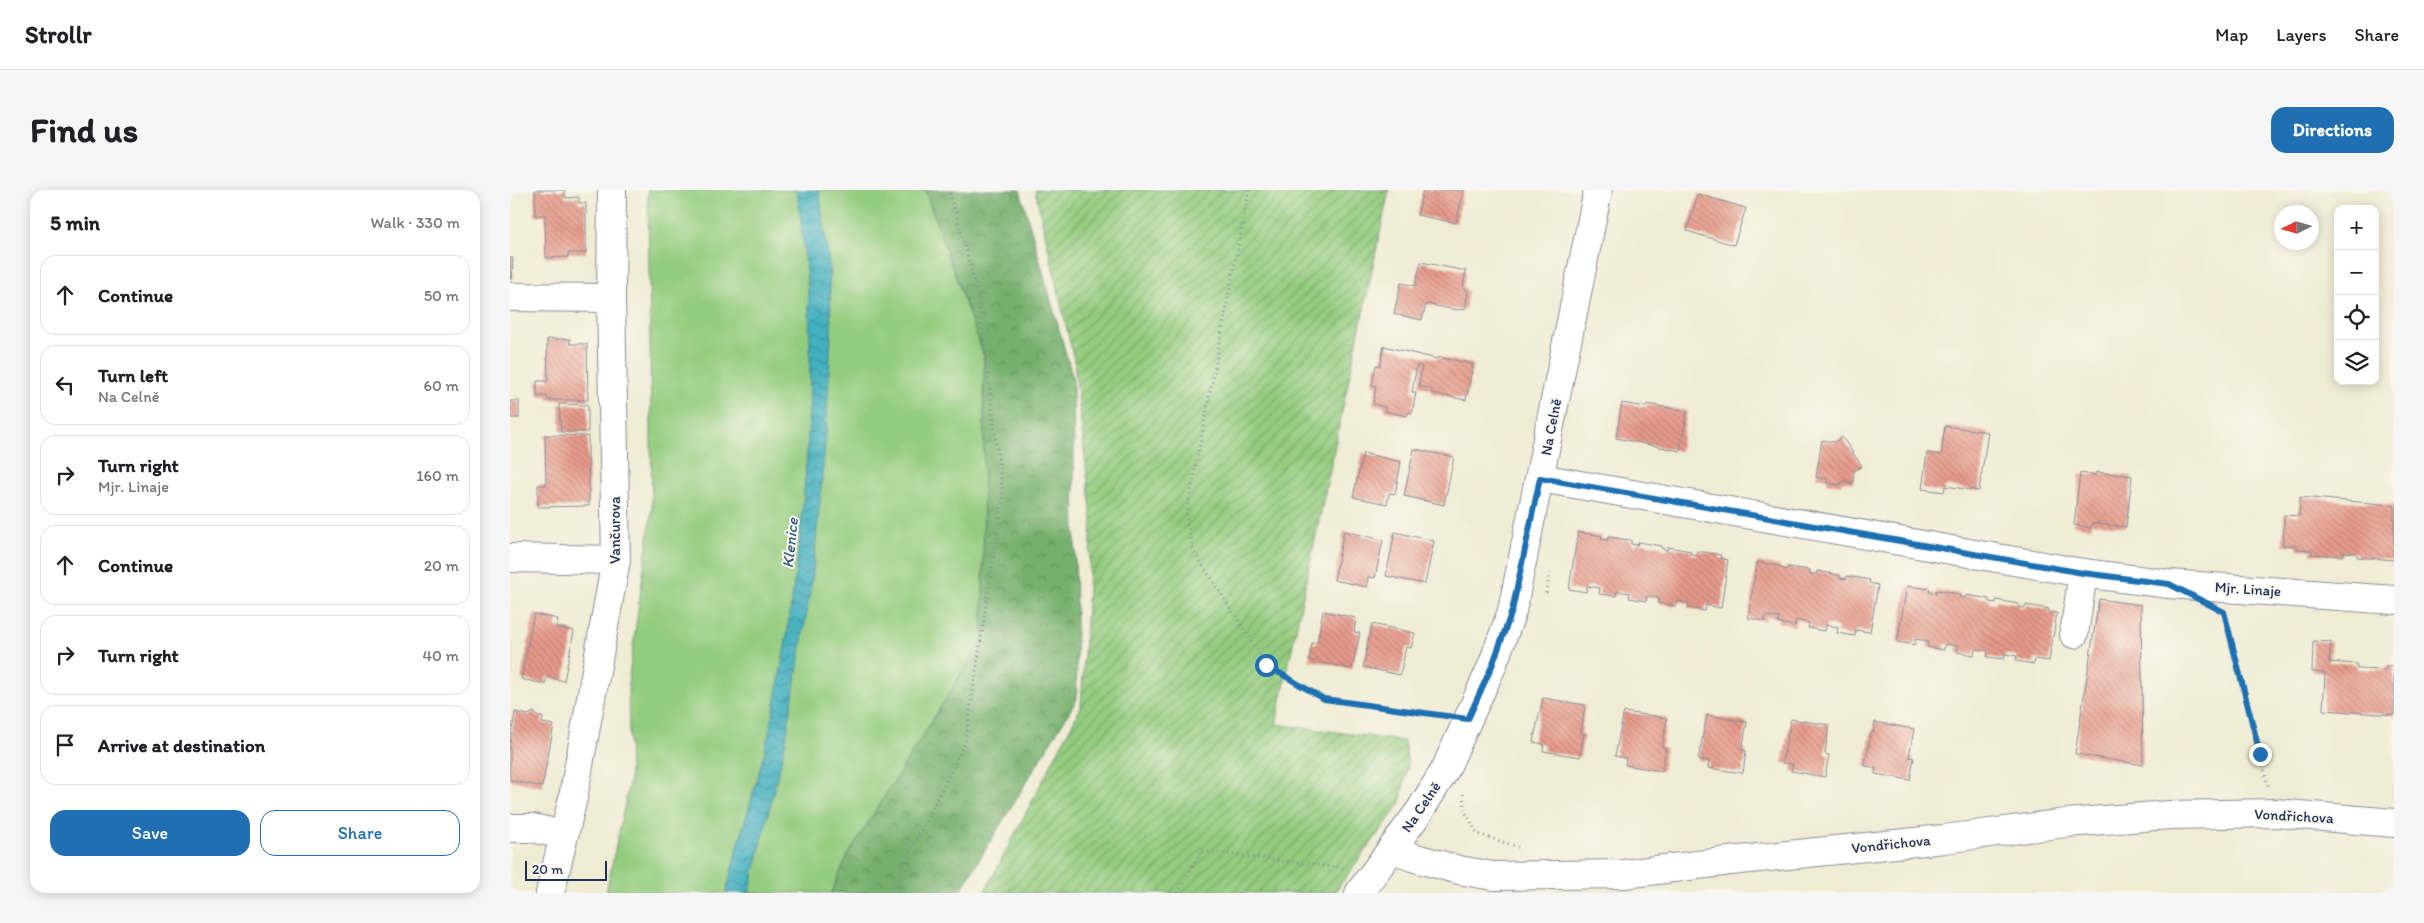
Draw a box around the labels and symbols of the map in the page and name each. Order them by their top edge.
north arrow [2274,205,2319,250]
street label: Na Celně [1537,397,1565,457]
street label: Vančurova [606,496,624,564]
water label: Klenice [778,516,802,569]
street label: Mjr. Linaje [2214,578,2282,600]
route start [1255,654,1278,677]
route end [2249,743,2272,766]
street label: Na Celně [1397,778,1445,836]
street label: Vondřichova [2254,805,2334,827]
street label: Vondřichova [1850,831,1932,857]
scale bar [525,858,608,881]

